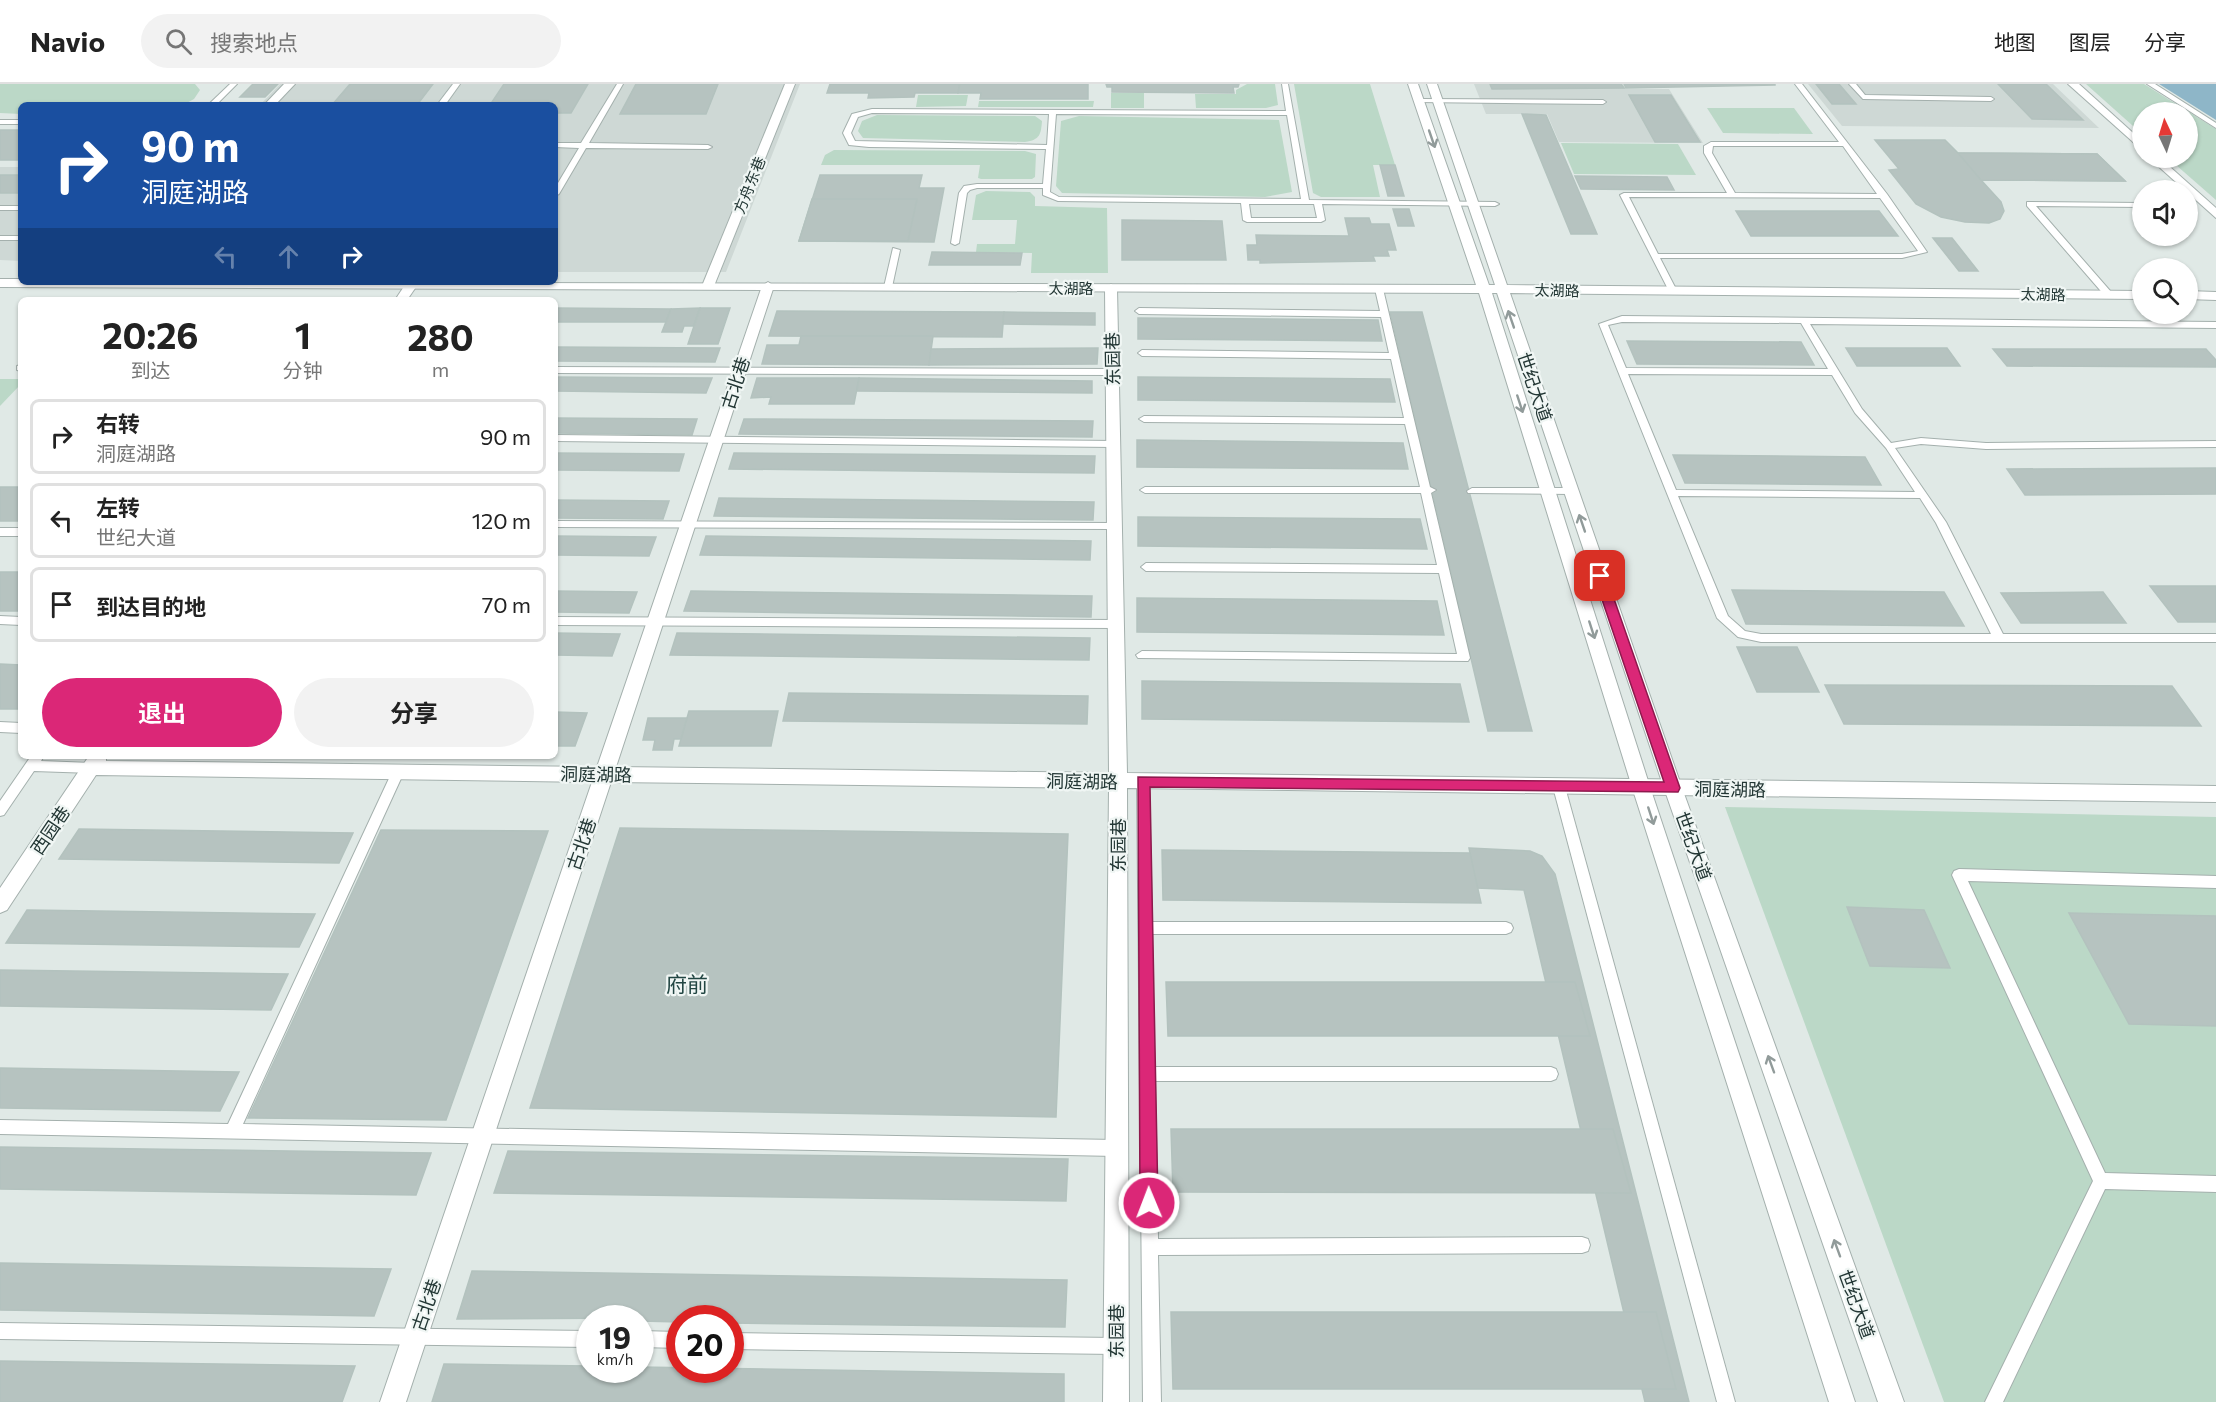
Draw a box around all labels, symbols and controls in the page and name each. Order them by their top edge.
search box [141,14,561,68]
text: Navio [30,24,105,58]
icon: search [162,25,195,58]
text: 搜索地点 [210,29,298,56]
text: 地图 [1994,29,2036,54]
text: 图层 [2069,29,2111,54]
text: 分享 [2144,29,2186,54]
north arrow [2132,102,2198,168]
map controls [2132,102,2198,324]
text: 90 m [141,119,240,171]
icon: right [42,126,120,204]
one-way arrow [1428,129,1439,148]
street label: 方舟东巷 [729,154,769,216]
text: 洞庭湖路 [141,175,249,208]
button: sound [2132,180,2198,246]
icon: left [209,240,242,273]
icon: ahead [272,240,305,273]
icon: right [335,240,368,273]
button: search [2132,258,2198,324]
street label: 太湖路 [1048,279,1094,297]
street label: 太湖路 [1534,281,1580,299]
street label: 太湖路 [2020,285,2066,303]
one-way arrow [1505,310,1516,329]
text: 20:26 [102,312,199,356]
text: 1 [295,312,311,356]
text: 280 [407,314,474,358]
street label: 东园巷 [1101,332,1123,386]
street label: 世纪大道 [1513,349,1557,425]
street label: 古北巷 [716,354,754,412]
text: m [432,357,449,381]
text: 到达 [130,358,170,382]
text: 分钟 [283,358,323,382]
one-way arrow [1515,394,1526,413]
text: 右转 [96,410,140,437]
icon: right [45,420,78,453]
text: 90 m [480,423,531,450]
text: 洞庭湖路 [96,441,176,465]
text: 左转 [96,494,140,521]
icon: left [45,504,78,537]
text: 120 m [472,507,531,534]
one-way arrow [1575,515,1586,533]
text: 世纪大道 [96,525,176,549]
pin [1574,550,1625,601]
icon: arrive [1583,559,1616,592]
icon: arrive [45,588,78,621]
text: 70 m [482,591,531,618]
text: 到达目的地 [96,593,206,620]
one-way arrow [1587,620,1598,639]
button: 退出 [42,678,282,747]
button: 分享 [294,678,534,747]
street label: 洞庭湖路 [560,762,632,786]
street label: 洞庭湖路 [1046,769,1118,793]
street label: 洞庭湖路 [1694,777,1766,801]
street label: 西园巷 [26,801,74,859]
one-way arrow [1646,806,1657,825]
street label: 世纪大道 [1671,808,1717,884]
street label: 古北巷 [562,815,600,873]
street label: 东园巷 [1107,818,1129,872]
district label: 府前 [666,971,708,996]
one-way arrow [1765,1055,1776,1074]
position arrow [1117,1171,1181,1235]
one-way arrow [1830,1239,1841,1258]
street label: 世纪大道 [1834,1266,1880,1342]
street label: 古北巷 [407,1276,445,1334]
street label: 东园巷 [1105,1304,1127,1358]
speed limit sign: 20 [666,1305,744,1383]
text: 19 [599,1318,631,1355]
text: km/h [597,1350,633,1368]

